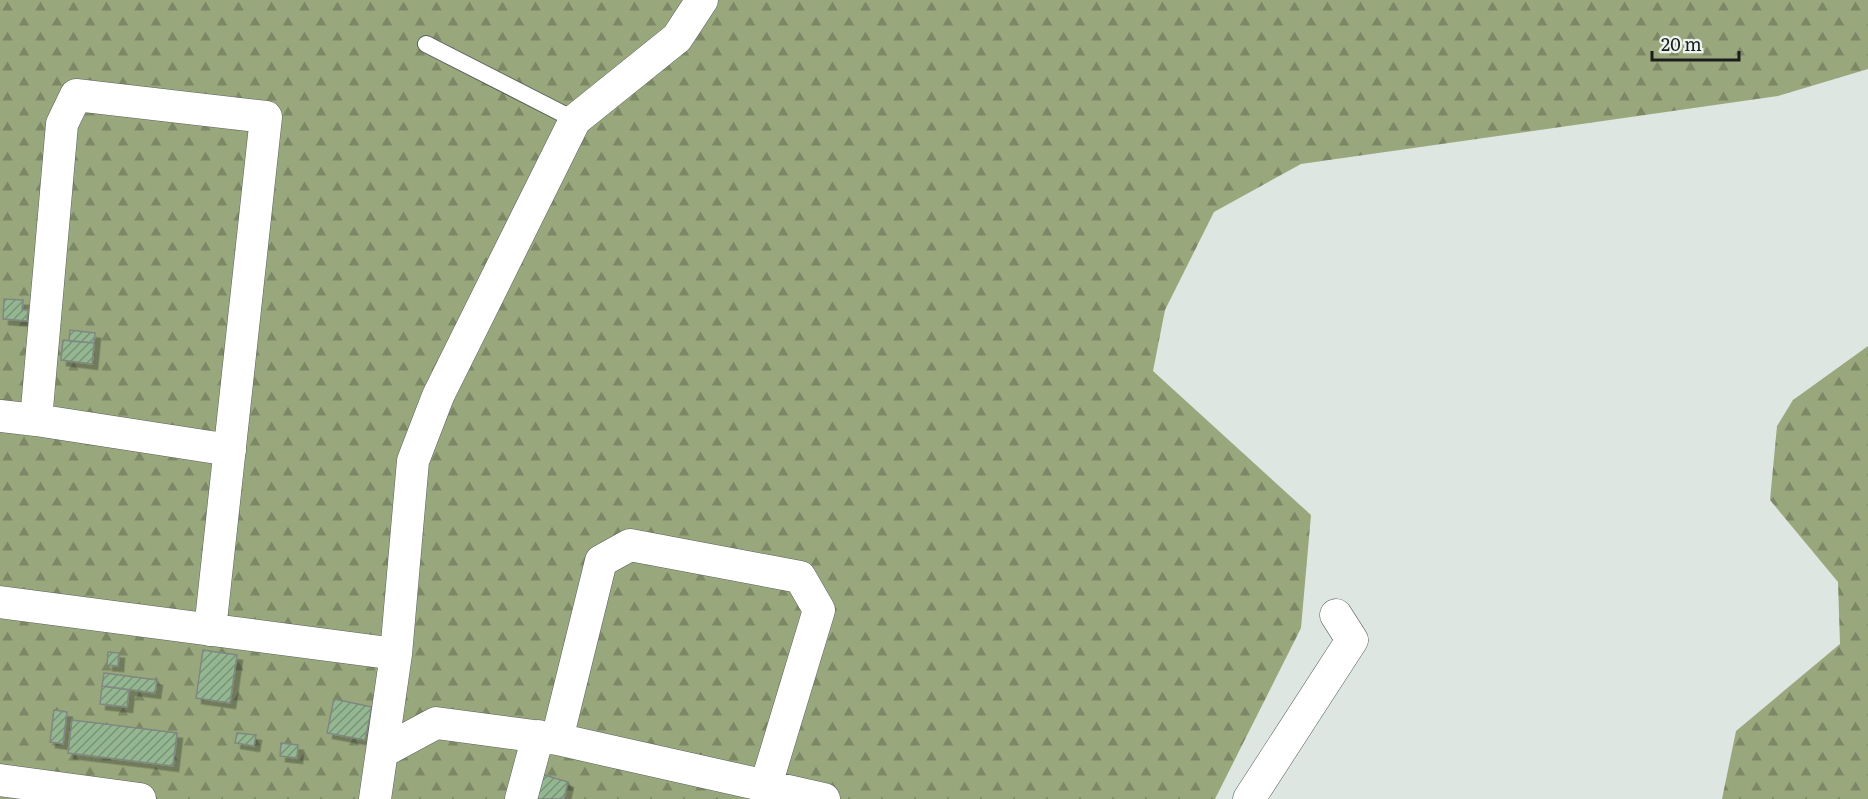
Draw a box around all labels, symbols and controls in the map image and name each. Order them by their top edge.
scale bar [1652,24,1739,62]
text: 20 m [1661,30,1702,57]

